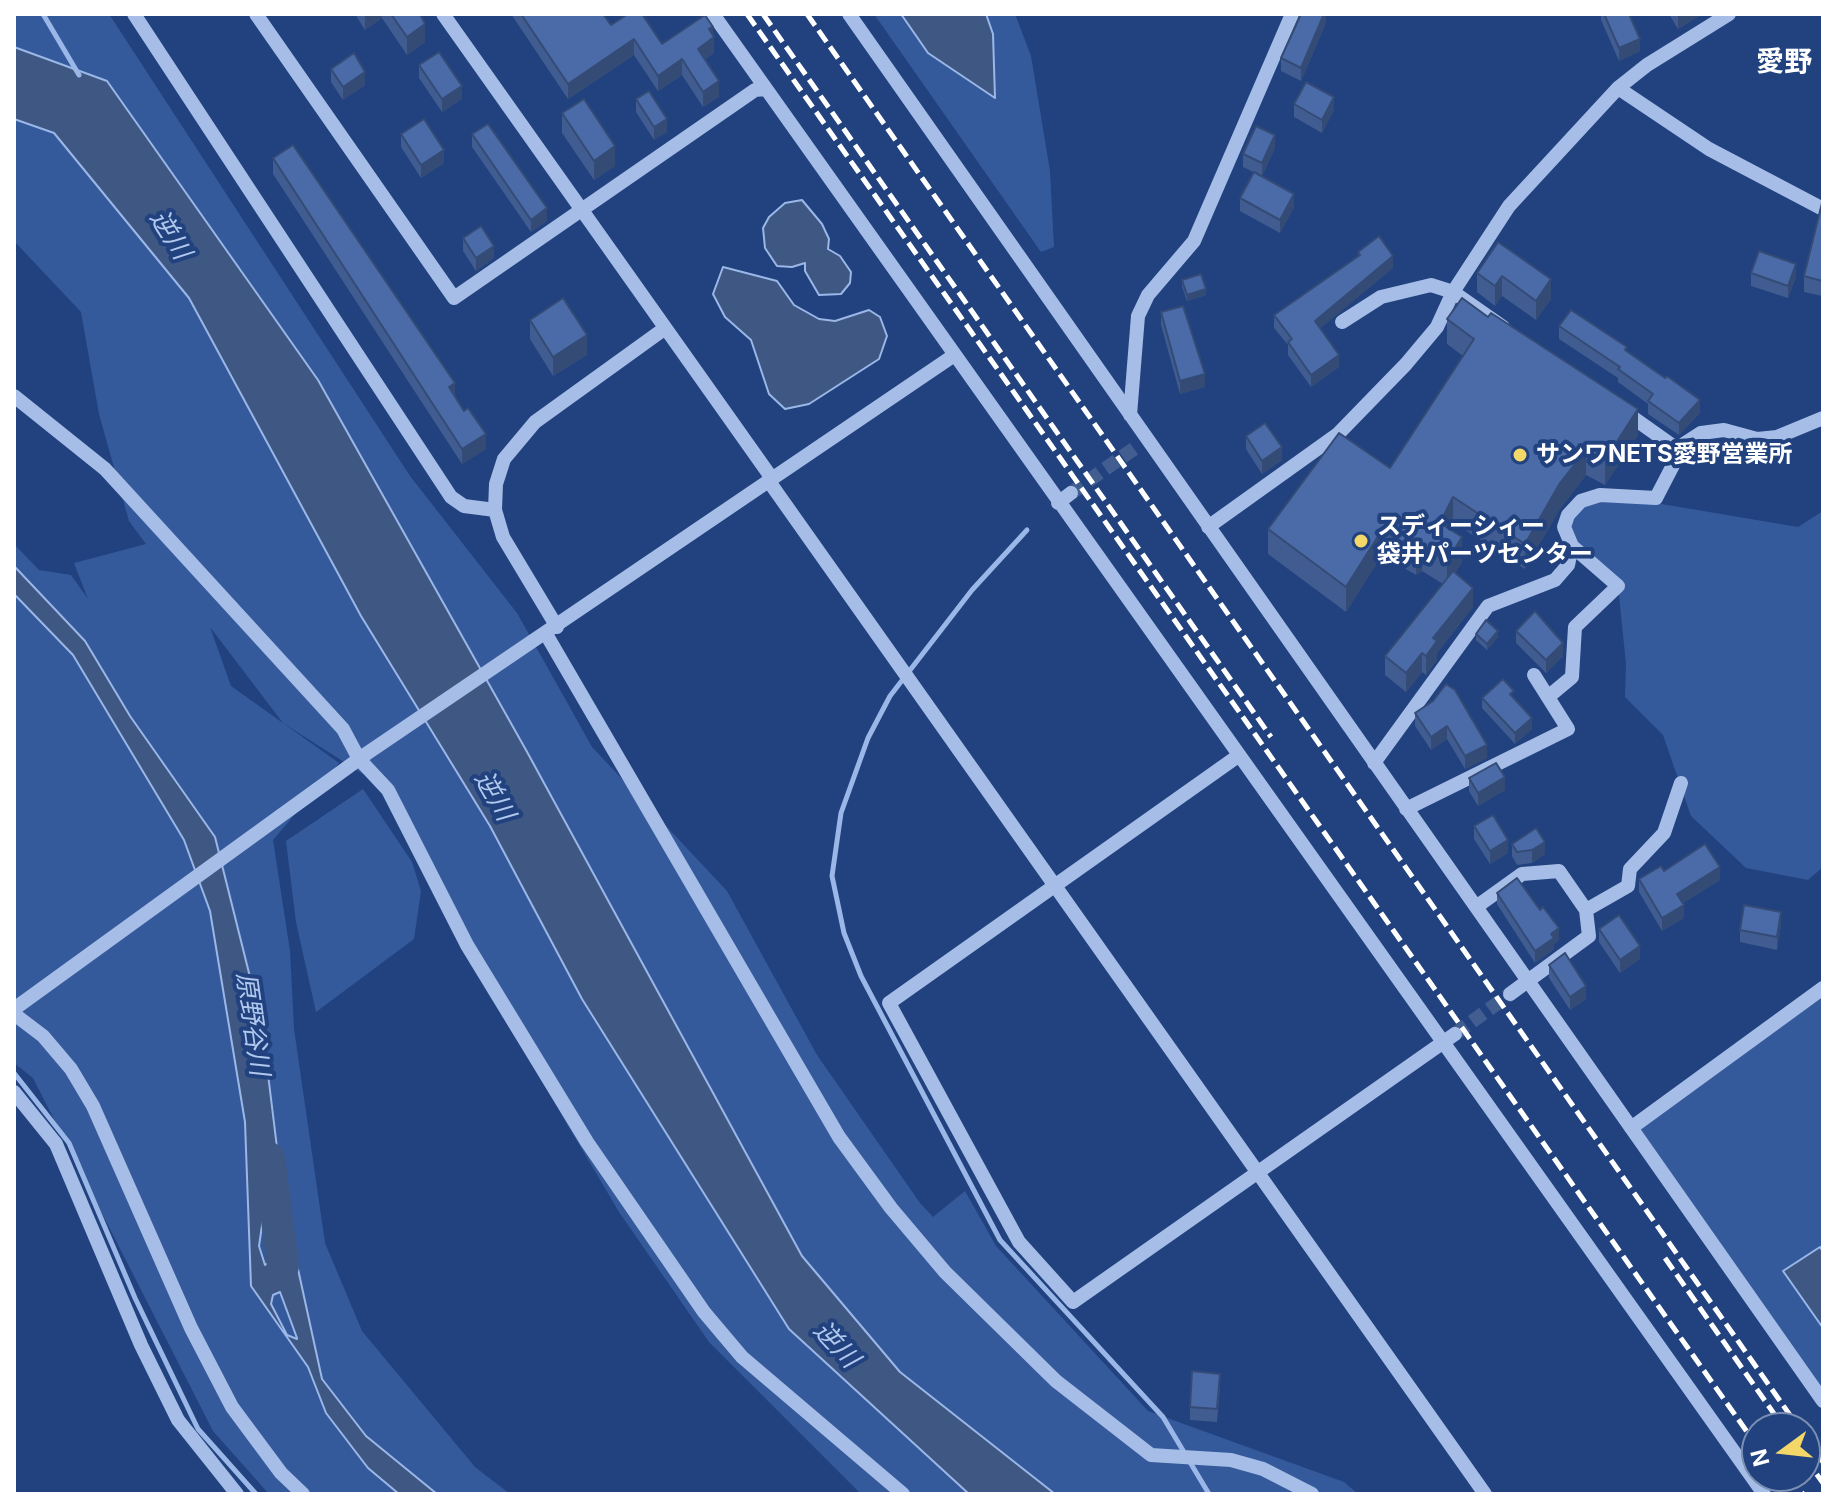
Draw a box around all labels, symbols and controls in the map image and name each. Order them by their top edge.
district label: 愛野 [1756,46,1812,80]
water label: 逆川 [143,205,197,265]
place label: サンワNETS愛野営業所 [1536,441,1793,469]
marker: サンワNETS愛野営業所 [1511,446,1529,464]
place label: スディーシィー 袋井パーツセンター [1377,513,1593,569]
marker: スディーシィー 袋井パーツセンター [1352,532,1370,550]
water label: 逆川 [467,766,521,826]
water label: 原野谷川 [229,970,275,1078]
water label: 逆川 [807,1315,865,1375]
north arrow [1741,1412,1821,1492]
text: N [1745,1446,1774,1469]

